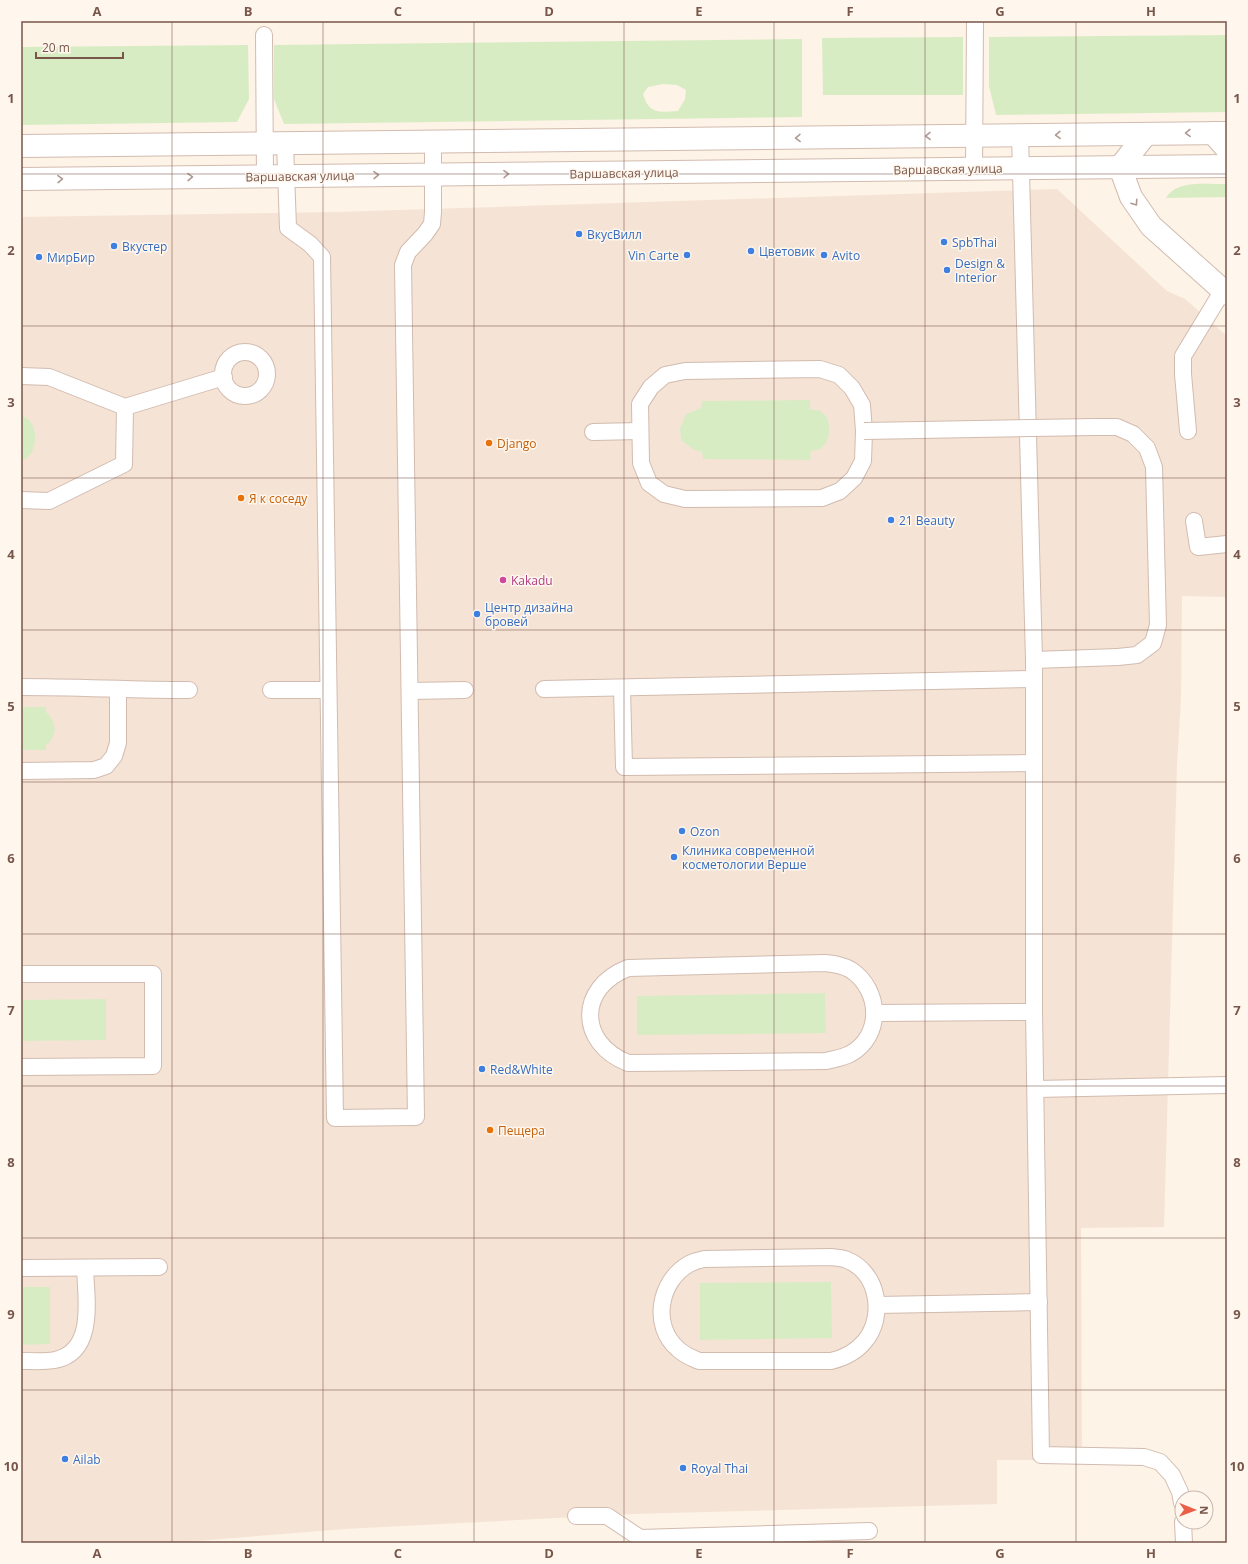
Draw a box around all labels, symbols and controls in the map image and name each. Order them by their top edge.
text: A [93,2,102,20]
text: B [244,2,253,20]
text: C [394,2,402,20]
text: D [544,2,554,20]
text: E [695,2,703,20]
text: F [846,2,854,20]
text: G [995,2,1005,20]
text: H [1146,2,1156,20]
scale bar [36,34,123,60]
text: 20 m [42,39,70,56]
text: 1 [7,89,15,107]
text: 1 [1233,89,1241,107]
one-way arrow [1185,129,1191,137]
one-way arrow [1055,131,1061,139]
one-way arrow [925,132,931,140]
one-way arrow [795,133,801,142]
street label: Варшавская улица [893,160,1003,178]
street label: Варшавская улица [569,164,679,182]
street label: Варшавская улица [245,167,355,185]
one-way arrow [503,170,509,178]
one-way arrow [373,171,379,179]
one-way arrow [187,173,193,181]
one-way arrow [57,175,63,183]
one-way arrow [1130,199,1138,206]
place label: ВкусВилл [587,226,642,243]
marker: ВкусВилл [574,229,584,239]
place label: SpbThai [952,234,997,251]
marker: SpbThai [939,237,949,247]
place label: Вкустер [122,238,167,255]
text: 2 [7,241,15,259]
marker: Вкустер [109,241,119,251]
text: 2 [1233,241,1241,259]
place label: Цветовик [759,243,816,260]
marker: Цветовик [746,246,756,256]
place label: Vin Carte [628,247,679,264]
place label: Avito [832,247,860,264]
place label: МирБир [47,249,95,266]
marker: Vin Carte [682,250,692,260]
marker: Avito [819,250,829,260]
marker: МирБир [34,252,44,262]
place label: Design & Interior [955,255,1005,286]
marker: Design & Interior [942,265,952,275]
text: 3 [7,393,15,411]
text: 3 [1233,393,1241,411]
place label: Django [497,435,537,452]
marker: Django [484,438,494,448]
place label: Я к соседу [249,490,308,507]
marker: Я к соседу [236,493,246,503]
place label: 21 Beauty [899,512,956,529]
marker: 21 Beauty [886,515,896,525]
text: 4 [7,545,15,563]
text: 4 [1233,545,1241,563]
place label: Kakadu [511,572,553,589]
marker: Kakadu [498,575,508,585]
place label: Центр дизайна бровей [485,599,573,630]
marker: Центр дизайна бровей [472,609,482,619]
text: 5 [7,697,15,715]
text: 5 [1233,697,1241,715]
place label: Ozon [690,823,720,840]
marker: Ozon [677,826,687,836]
place label: Клиника современной косметологии Верше [682,842,815,873]
text: 6 [7,849,15,867]
text: 6 [1233,849,1241,867]
marker: Клиника современной косметологии Верше [669,852,679,862]
text: 7 [7,1001,15,1019]
text: 7 [1233,1001,1241,1019]
place label: Red&White [490,1061,553,1078]
marker: Red&White [477,1064,487,1074]
place label: Пещера [498,1122,545,1139]
marker: Пещера [485,1125,495,1135]
text: 8 [7,1153,15,1171]
text: 8 [1233,1153,1241,1171]
text: 9 [7,1305,15,1323]
text: 9 [1233,1305,1241,1323]
place label: Ailab [73,1451,101,1468]
marker: Ailab [60,1454,70,1464]
text: 10 [4,1457,18,1475]
text: 10 [1230,1457,1244,1475]
place label: Royal Thai [691,1460,748,1477]
marker: Royal Thai [678,1463,688,1473]
north arrow [1174,1490,1214,1530]
text: N [1197,1506,1212,1515]
text: A [93,1544,102,1562]
text: B [244,1544,253,1562]
text: C [394,1544,402,1562]
text: D [544,1544,554,1562]
text: E [695,1544,703,1562]
text: F [846,1544,854,1562]
text: G [995,1544,1005,1562]
text: H [1146,1544,1156,1562]

